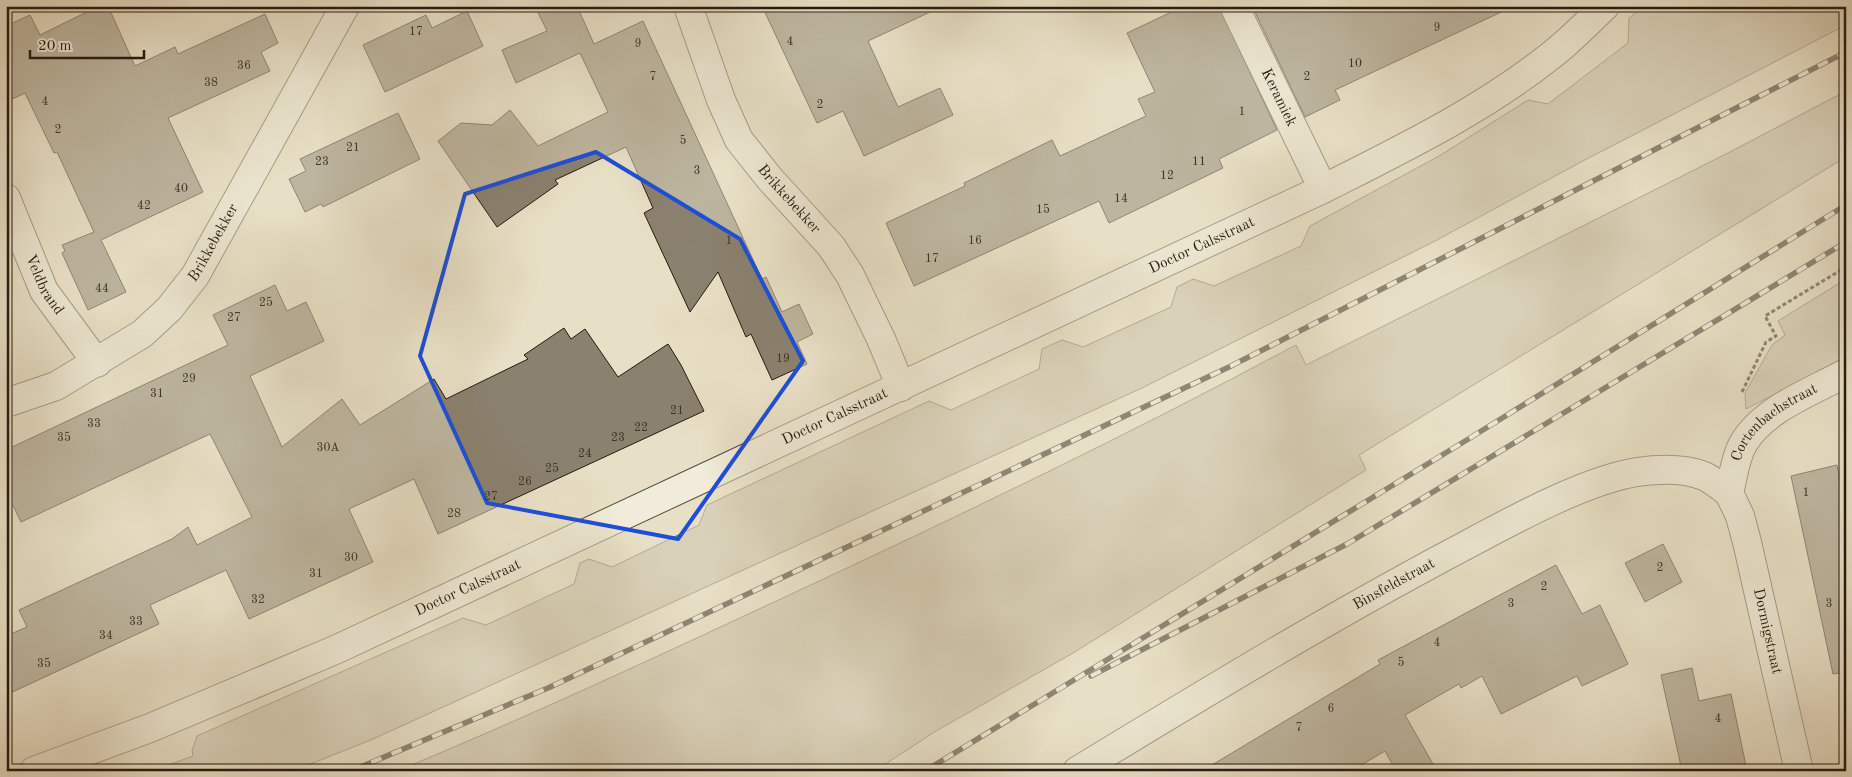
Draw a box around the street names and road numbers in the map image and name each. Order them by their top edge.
street label: Keramiek [1258,66,1299,129]
street label: Brikkebekker [754,162,823,236]
street label: Brikkebekker [186,201,241,285]
street label: Doctor Calsstraat [1147,214,1257,277]
street label: Veldbrand [22,252,67,318]
street label: Cortenbachstraat [1729,381,1820,463]
street label: Doctor Calsstraat [780,386,890,448]
street label: Binsfeldstraat [1351,556,1437,613]
street label: Doctor Calsstraat [413,557,523,619]
street label: Dormigstraat [1750,587,1784,676]

